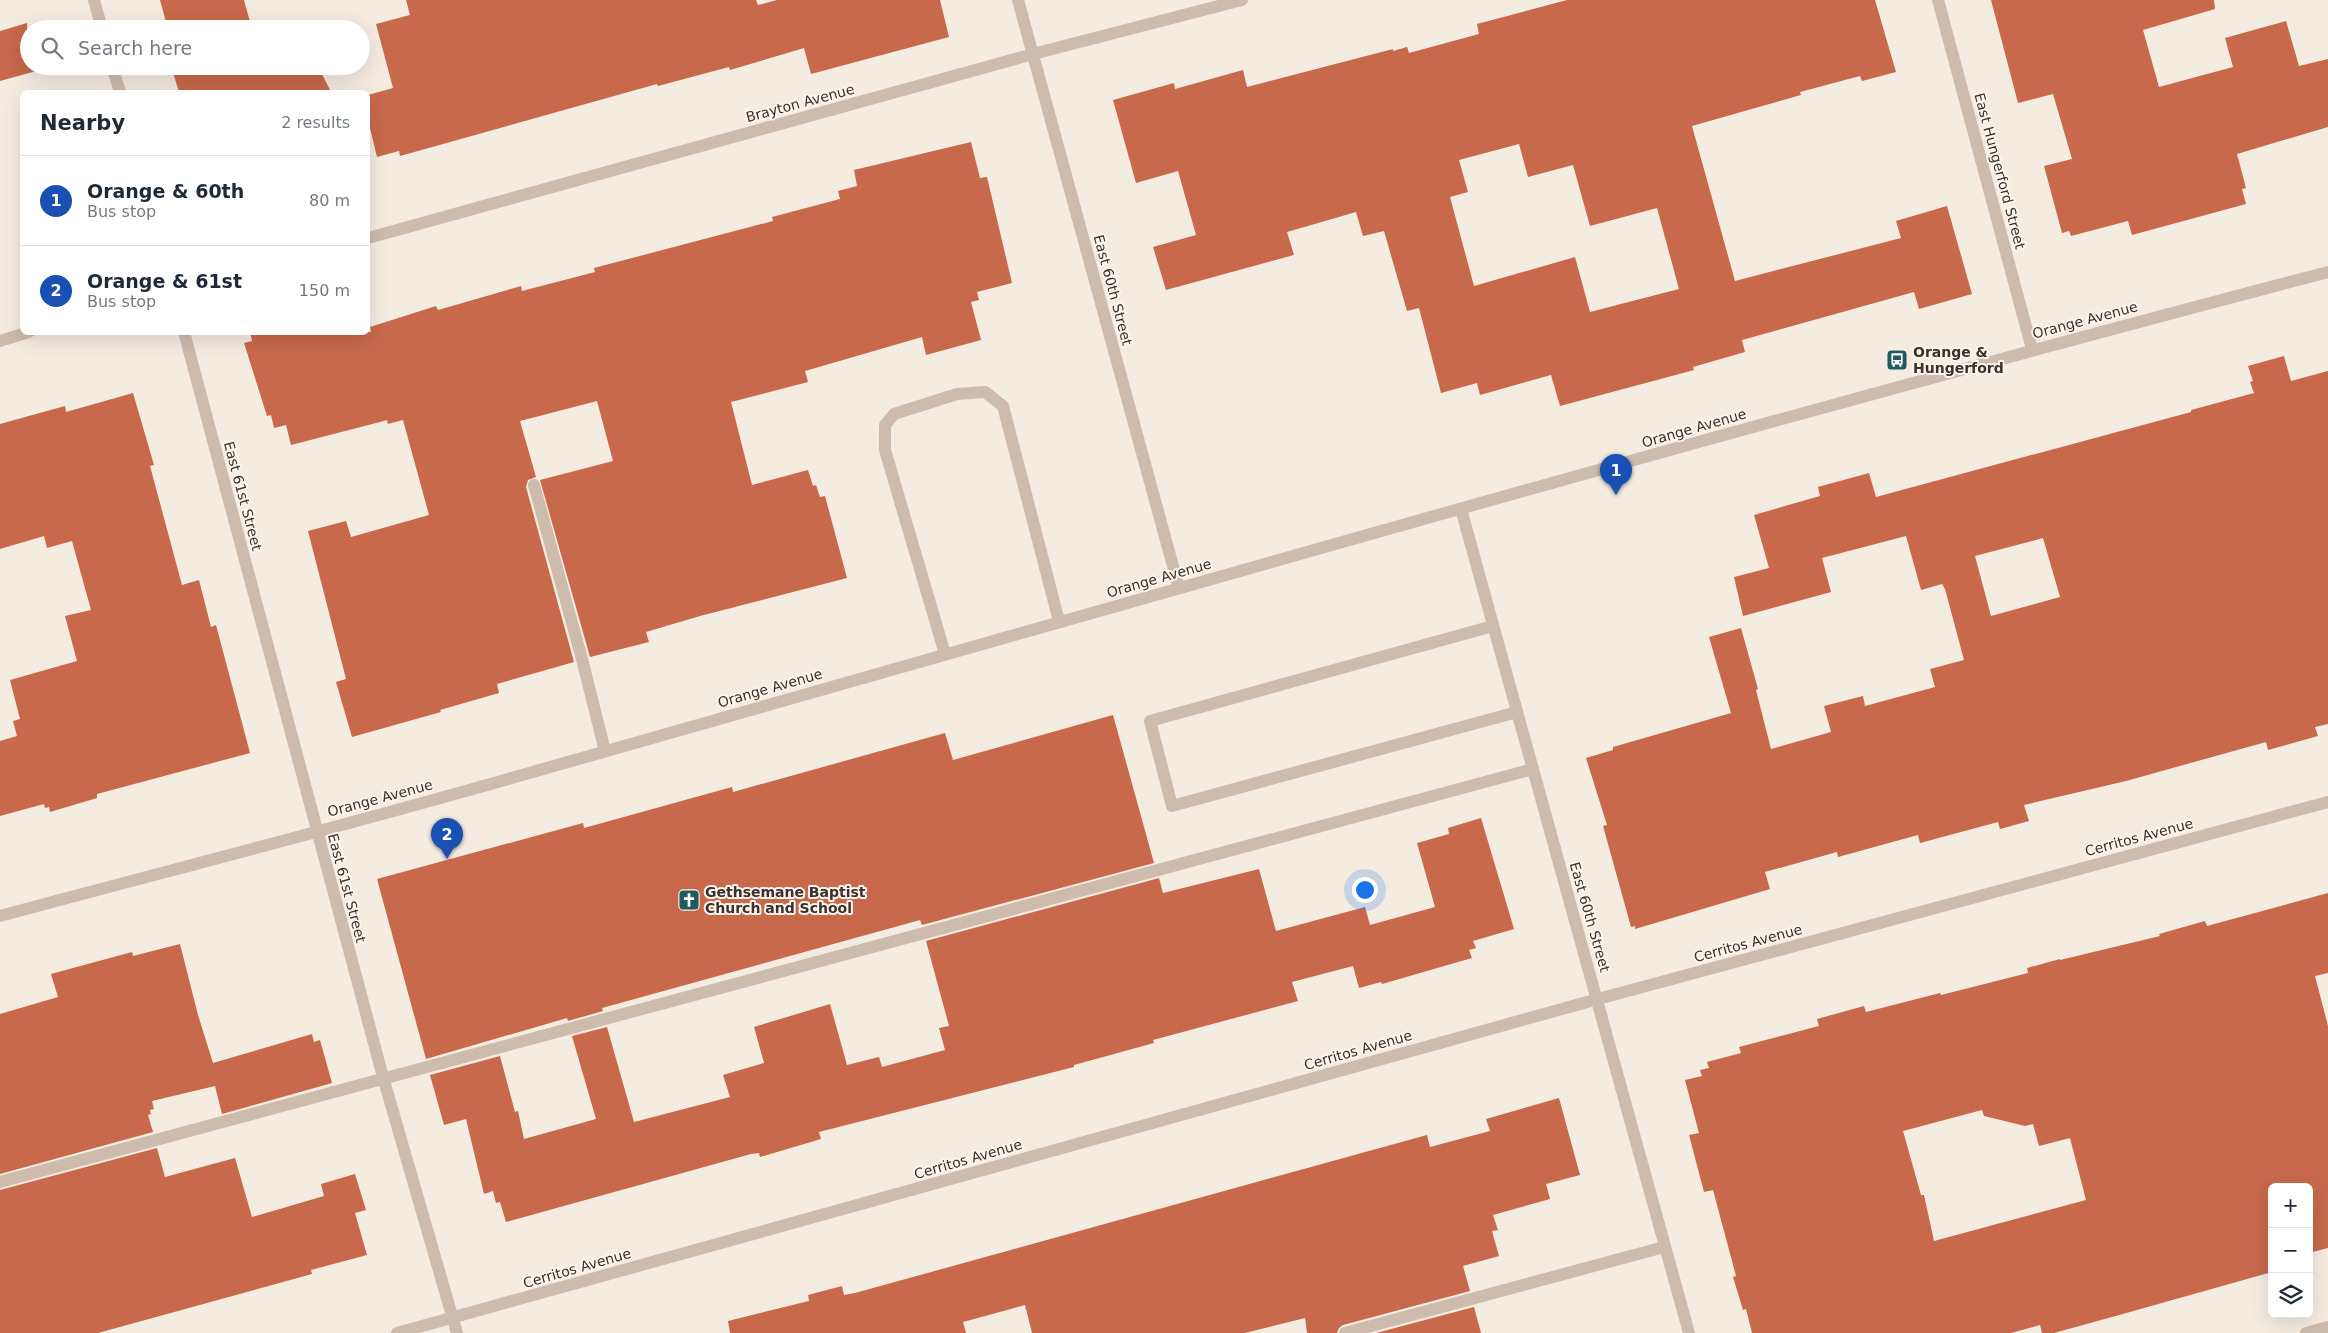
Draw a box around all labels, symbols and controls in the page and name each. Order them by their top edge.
search box [20,20,370,75]
icon: search [38,34,66,62]
text: Search here [78,37,192,59]
street label: Brayton Avenue [744,81,856,125]
street label: East Hungerford Street [1971,91,2029,251]
text: Nearby [40,111,125,135]
text: 2 results [281,113,350,132]
text: Orange & 60th [87,180,244,202]
text: 1 [50,191,62,210]
text: 80 m [309,191,350,210]
text: Bus stop [87,202,156,221]
street label: East 60th Street [1091,233,1136,348]
text: Orange & 61st [87,270,242,292]
text: 2 [50,281,62,300]
text: 150 m [299,281,350,300]
text: Bus stop [87,292,156,311]
street label: Orange Avenue [2031,298,2139,342]
place label: Orange & Hungerford [1913,344,2004,376]
bus stop icon: Orange & Hungerford [1885,348,1909,372]
street label: Orange Avenue [1640,405,1748,451]
street label: East 61st Street [221,440,265,553]
pin: 1 [1600,454,1632,495]
street label: Orange Avenue [1105,555,1213,601]
street label: Orange Avenue [716,665,824,711]
street label: Orange Avenue [326,776,434,820]
street label: Cerritos Avenue [2083,815,2195,859]
pin: 2 [431,818,463,859]
street label: East 61st Street [325,832,369,945]
street label: East 60th Street [1567,860,1614,974]
your location [1352,877,1378,903]
place label: Gethsemane Baptist Church and School [705,884,866,916]
church icon: Gethsemane Baptist Church and School [677,888,701,912]
street label: Cerritos Avenue [1692,921,1804,965]
street label: Cerritos Avenue [1302,1027,1414,1073]
street label: Cerritos Avenue [912,1136,1024,1182]
map controls [2268,1183,2313,1318]
button: + [2268,1183,2313,1228]
button: − [2268,1228,2313,1273]
street label: Cerritos Avenue [521,1245,633,1291]
button: layers [2268,1273,2313,1318]

